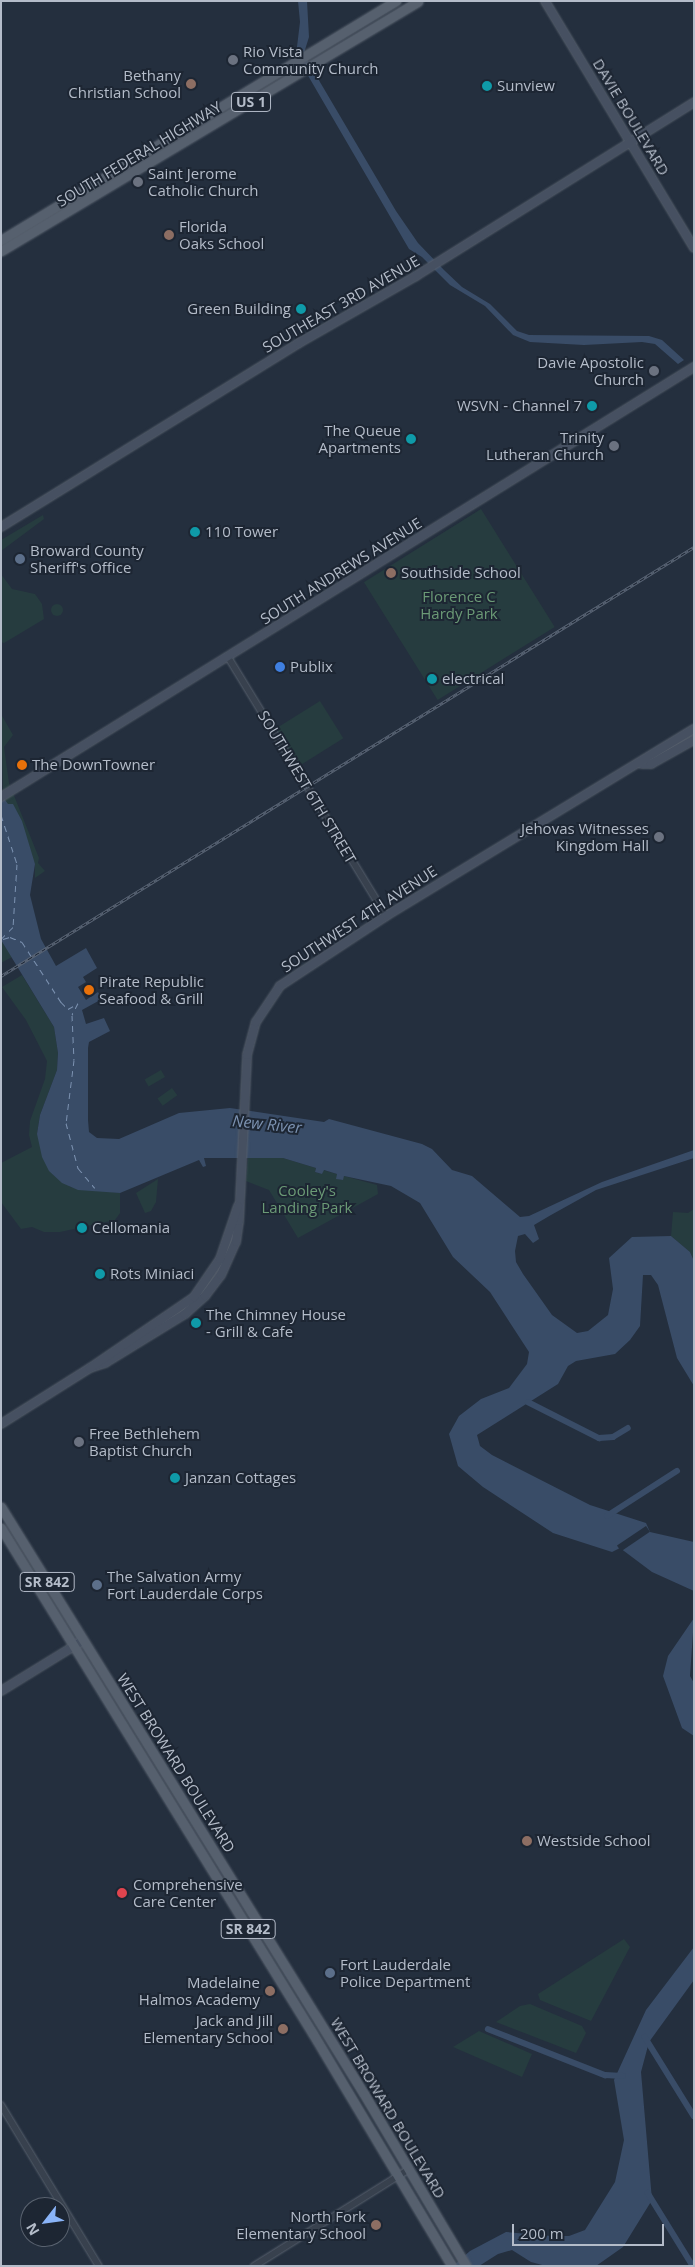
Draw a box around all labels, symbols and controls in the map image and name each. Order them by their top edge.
place label: Rio Vista Community Church [243,42,379,77]
marker: Rio Vista Community Church [227,54,239,66]
street label: DAVIE BOULEVARD [589,55,673,179]
place label: Bethany Christian School [68,66,181,101]
place label: Sunview [497,77,555,95]
marker: Bethany Christian School [185,78,197,90]
marker: Sunview [481,80,493,92]
road number: US 1 [231,90,271,114]
street label: SOUTH FEDERAL HIGHWAY [53,98,225,210]
place label: Saint Jerome Catholic Church [148,164,258,199]
marker: Saint Jerome Catholic Church [132,176,144,188]
place label: Florida Oaks School [179,217,264,252]
marker: Florida Oaks School [163,229,175,241]
street label: SOUTHEAST 3RD AVENUE [259,252,423,356]
place label: Green Building [187,300,291,318]
marker: Green Building [295,303,307,315]
place label: Davie Apostolic Church [537,353,644,388]
marker: Davie Apostolic Church [648,365,660,377]
place label: WSVN - Channel 7 [457,397,582,415]
marker: WSVN - Channel 7 [586,400,598,412]
place label: The Queue Apartments [319,421,401,456]
place label: Trinity Lutheran Church [486,428,604,463]
marker: The Queue Apartments [405,433,417,445]
marker: Trinity Lutheran Church [608,440,620,452]
street label: SOUTH ANDREWS AVENUE [257,514,425,628]
place label: 110 Tower [205,523,278,541]
marker: 110 Tower [189,526,201,538]
place label: Broward County Sheriff's Office [30,541,144,576]
marker: Broward County Sheriff's Office [14,553,26,565]
place label: Southside School [401,564,521,582]
marker: Southside School [385,567,397,579]
park label: Florence C Hardy Park [420,587,498,622]
place label: Publix [290,658,333,676]
marker: Publix [274,661,286,673]
place label: electrical [442,670,504,688]
marker: electrical [426,673,438,685]
street label: SOUTHWEST 6TH STREET [254,707,360,867]
place label: The DownTowner [32,756,155,774]
marker: The DownTowner [16,759,28,771]
place label: Jehovas Witnesses Kingdom Hall [521,819,649,854]
marker: Jehovas Witnesses Kingdom Hall [653,831,665,843]
street label: SOUTHWEST 4TH AVENUE [278,862,440,976]
place label: Pirate Republic Seafood & Grill [99,972,204,1007]
marker: Pirate Republic Seafood & Grill [83,984,95,996]
water label: New River [231,1111,303,1137]
park label: Cooley's Landing Park [262,1181,352,1216]
place label: Cellomania [92,1219,170,1237]
marker: Cellomania [76,1222,88,1234]
place label: Rots Miniaci [110,1265,194,1283]
marker: Rots Miniaci [94,1268,106,1280]
place label: The Chimney House - Grill & Cafe [206,1305,346,1340]
marker: The Chimney House - Grill & Cafe [190,1317,202,1329]
place label: Free Bethlehem Baptist Church [89,1424,200,1459]
marker: Free Bethlehem Baptist Church [73,1436,85,1448]
place label: Janzan Cottages [185,1469,296,1487]
marker: Janzan Cottages [169,1472,181,1484]
place label: The Salvation Army Fort Lauderdale Corps [107,1567,263,1602]
road number: SR 842 [20,1570,74,1594]
marker: The Salvation Army Fort Lauderdale Corps [91,1579,103,1591]
street label: WEST BROWARD BOULEVARD [113,1670,239,1856]
place label: Westside School [537,1832,651,1850]
marker: Westside School [521,1835,533,1847]
place label: Comprehensive Care Center [133,1875,243,1910]
marker: Comprehensive Care Center [115,1886,129,1900]
road number: SR 842 [220,1918,276,1940]
place label: Fort Lauderdale Police Department [340,1955,470,1990]
marker: Fort Lauderdale Police Department [324,1967,336,1979]
place label: Madelaine Halmos Academy [139,1973,260,2008]
marker: Madelaine Halmos Academy [264,1985,276,1997]
place label: Jack and Jill Elementary School [143,2011,273,2046]
street label: WEST BROWARD BOULEVARD [327,2014,449,2202]
marker: Jack and Jill Elementary School [277,2023,289,2035]
north arrow [20,2197,70,2247]
place label: North Fork Elementary School [236,2207,366,2242]
scale bar [515,2214,668,2246]
marker: North Fork Elementary School [370,2219,382,2231]
text: N [21,2220,44,2239]
text: 200 m [520,2223,564,2243]

